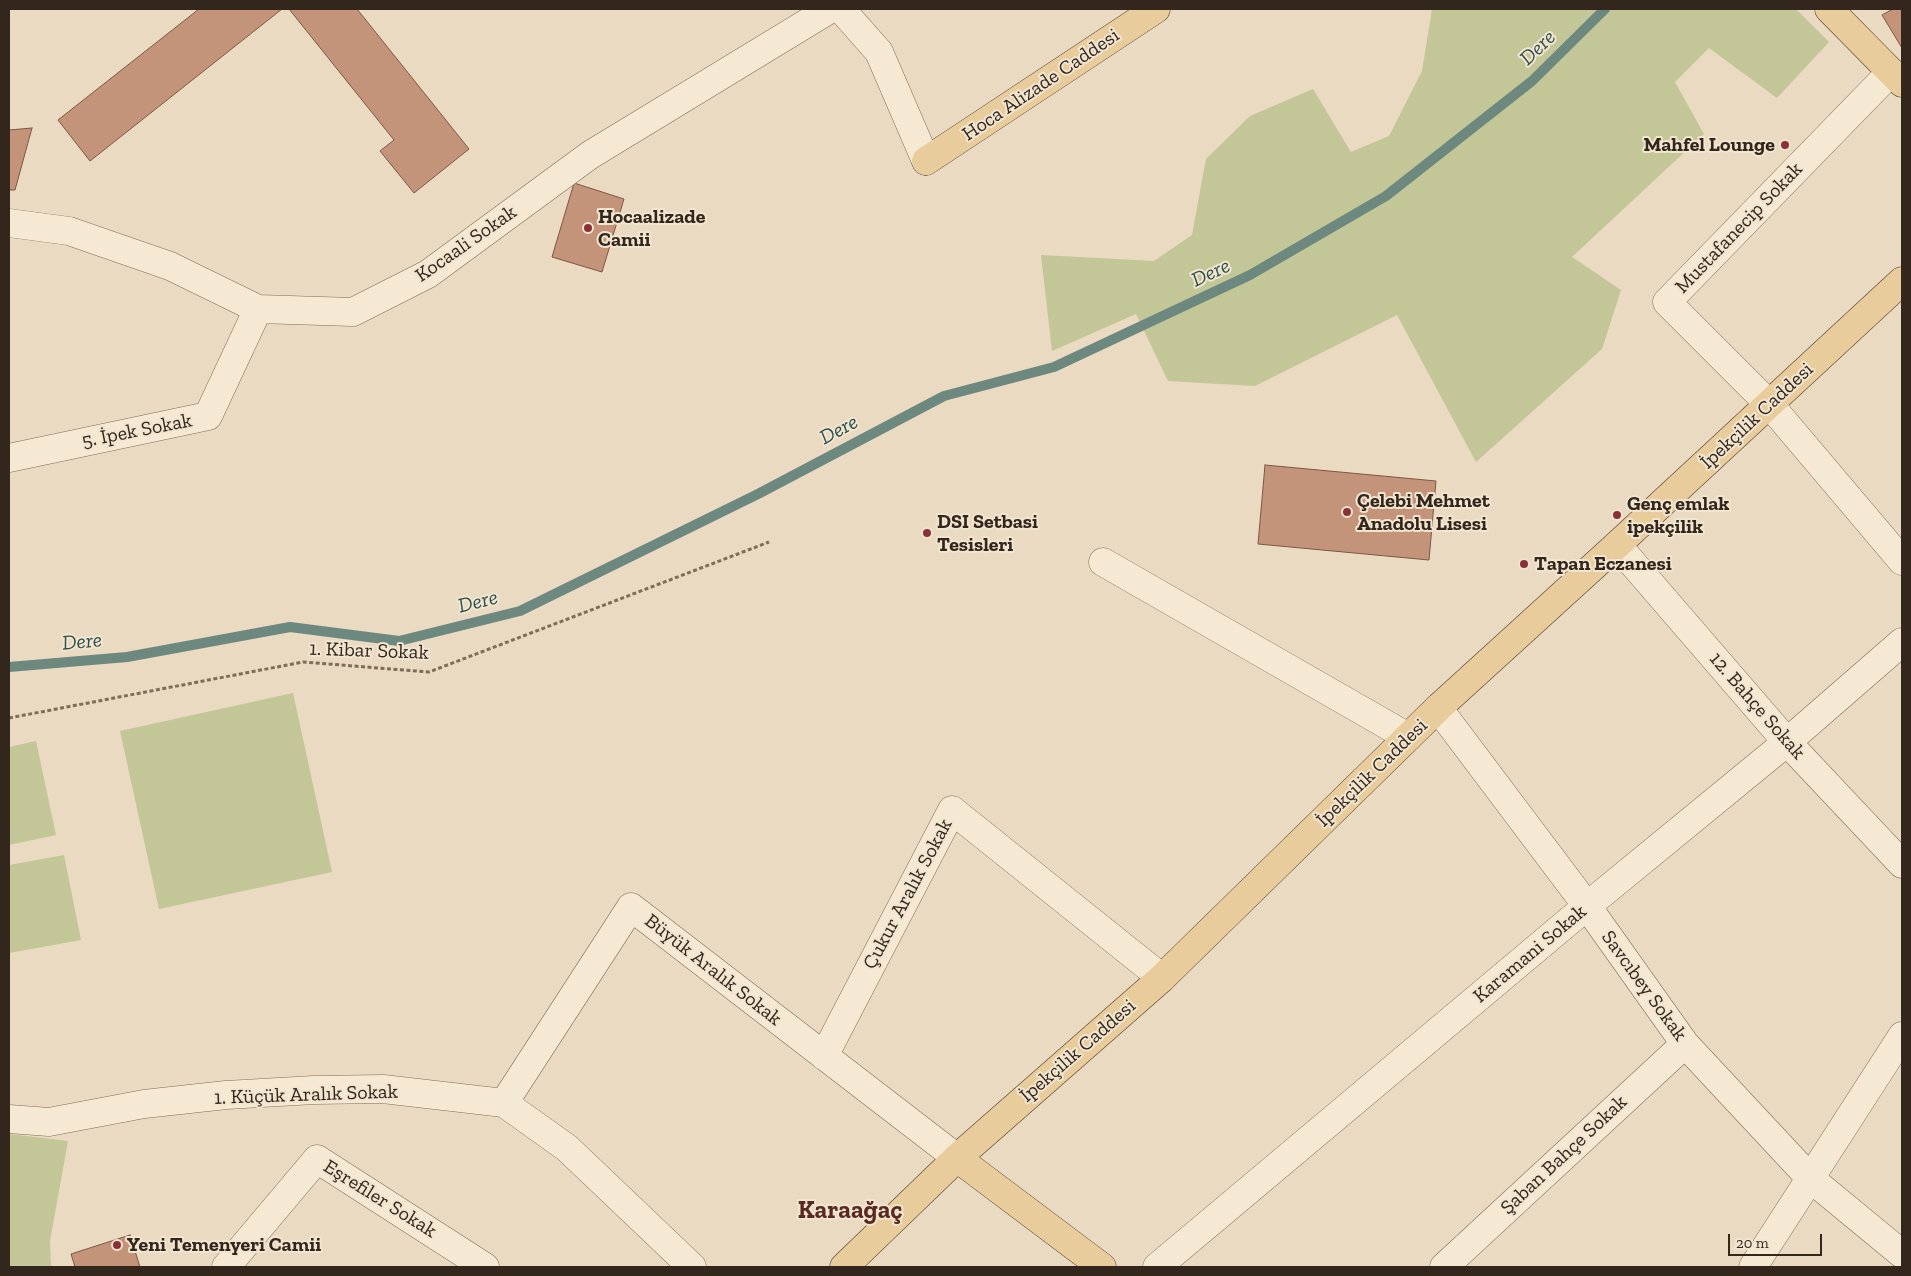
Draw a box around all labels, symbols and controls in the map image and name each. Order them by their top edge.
street label: Hoca Alizade Caddesi [958,23,1124,147]
water label: Dere [1515,25,1561,71]
place label: Mahfel Lounge [1643,133,1775,157]
marker: Mahfel Lounge [1779,139,1791,151]
street label: Mustafanecip Sokak [1670,157,1808,299]
street label: Kocaali Sokak [411,200,521,288]
place label: Hocaalizade Camii [598,205,705,252]
marker: Hocaalizade Camii [582,222,594,234]
water label: Dere [1188,253,1234,293]
street label: İpekçilik Caddesi [1696,358,1818,474]
street label: 5. İpek Sokak [80,409,194,453]
water label: Dere [815,410,863,450]
place label: Çelebi Mehmet Anadolu Lisesi [1357,489,1490,536]
place label: Genç emlak ipekçilik [1627,492,1729,539]
marker: Çelebi Mehmet Anadolu Lisesi [1341,506,1353,518]
marker: Genç emlak ipekçilik [1611,509,1623,521]
place label: DSI Setbasi Tesisleri [937,510,1038,557]
marker: DSI Setbasi Tesisleri [921,527,933,539]
place label: Tapan Eczanesi [1534,552,1672,576]
marker: Tapan Eczanesi [1518,558,1530,570]
water label: Dere [456,585,500,619]
water label: Dere [61,628,103,656]
street label: 1. Kibar Sokak [309,637,429,665]
street label: 12. Bahçe Sokak [1704,647,1810,765]
street label: İpekçilik Caddesi [1311,714,1433,832]
street label: Çukur Aralık Sokak [858,815,958,973]
street label: Karamani Sokak [1468,900,1592,1008]
street label: Büyük Aralık Sokak [640,909,786,1031]
street label: Savcıbey Sokak [1596,926,1692,1046]
street label: İpekçilik Caddesi [1015,994,1141,1108]
street label: 1. Küçük Aralık Sokak [214,1080,398,1110]
street label: Şaban Bahçe Sokak [1496,1090,1632,1220]
street label: Eşrefiler Sokak [319,1155,441,1243]
district label: Karaağaç [798,1196,902,1226]
scale bar [1731,1224,1825,1256]
place label: Yeni Temenyeri Camii [127,1233,321,1257]
text: 20 m [1736,1234,1769,1252]
marker: Yeni Temenyeri Camii [111,1239,123,1251]

